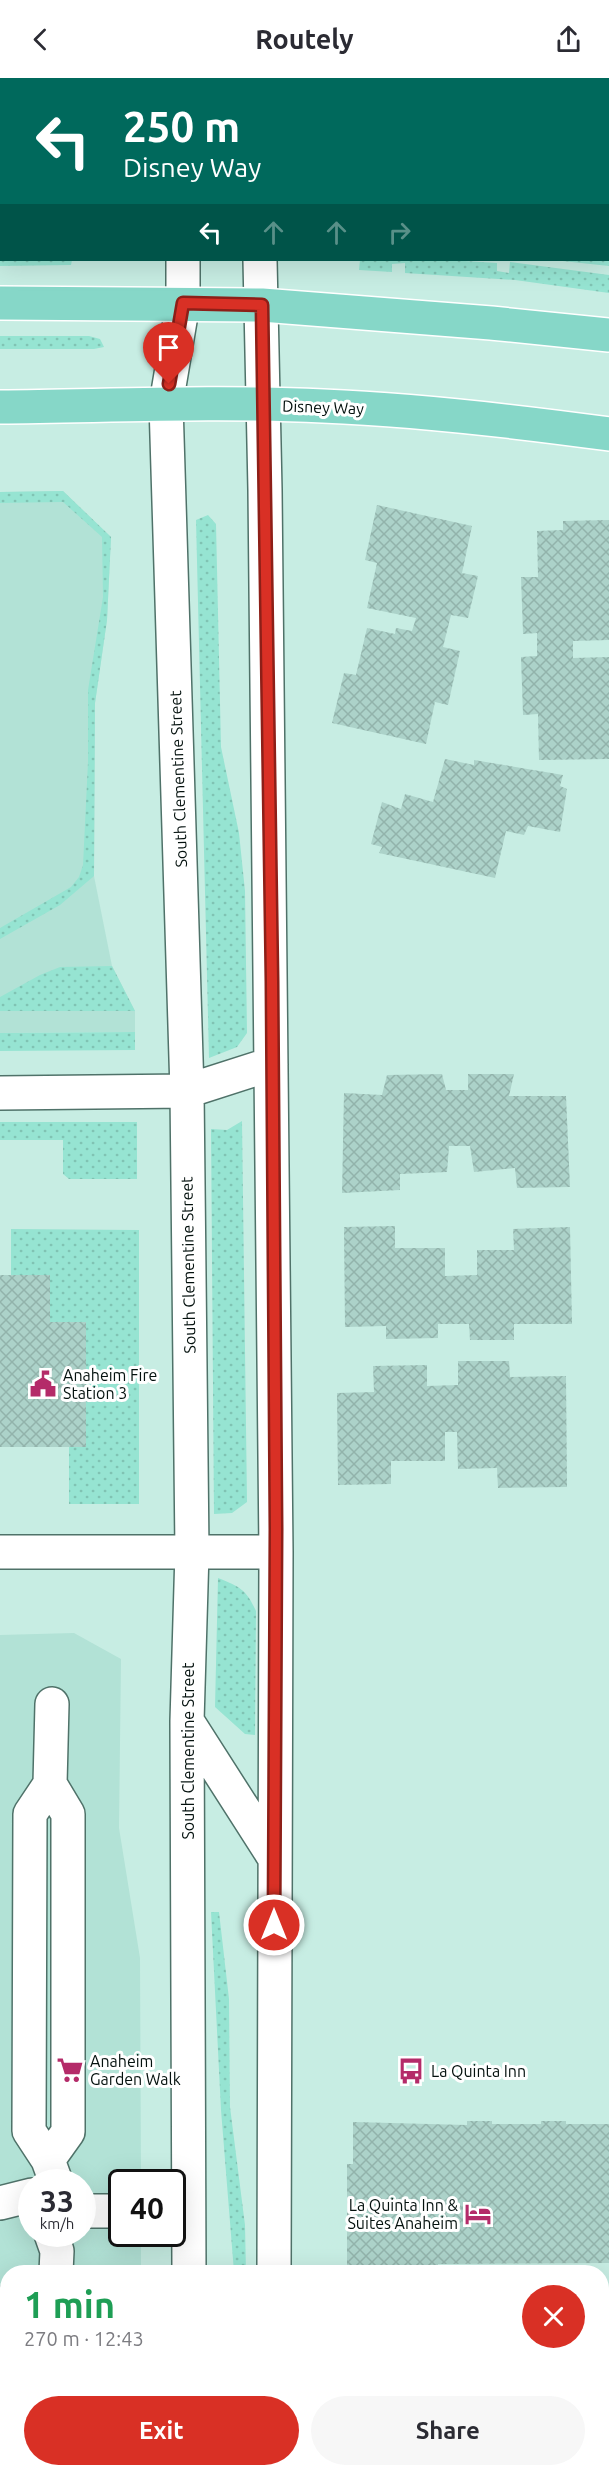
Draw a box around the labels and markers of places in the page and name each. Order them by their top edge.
pin [143,322,194,384]
place label: Anaheim Fire Station 3 [63,1366,157,1402]
public building icon: Anaheim Fire Station 3 [28,1369,58,1399]
place label: Anaheim Garden Walk [90,2052,181,2088]
supermarket icon: Anaheim Garden Walk [55,2055,85,2085]
bus stop icon: La Quinta Inn [396,2056,426,2086]
place label: La Quinta Inn [431,2062,526,2080]
place label: La Quinta Inn & Suites Anaheim [347,2196,459,2232]
hotel icon: La Quinta Inn & Suites Anaheim [463,2199,493,2229]

